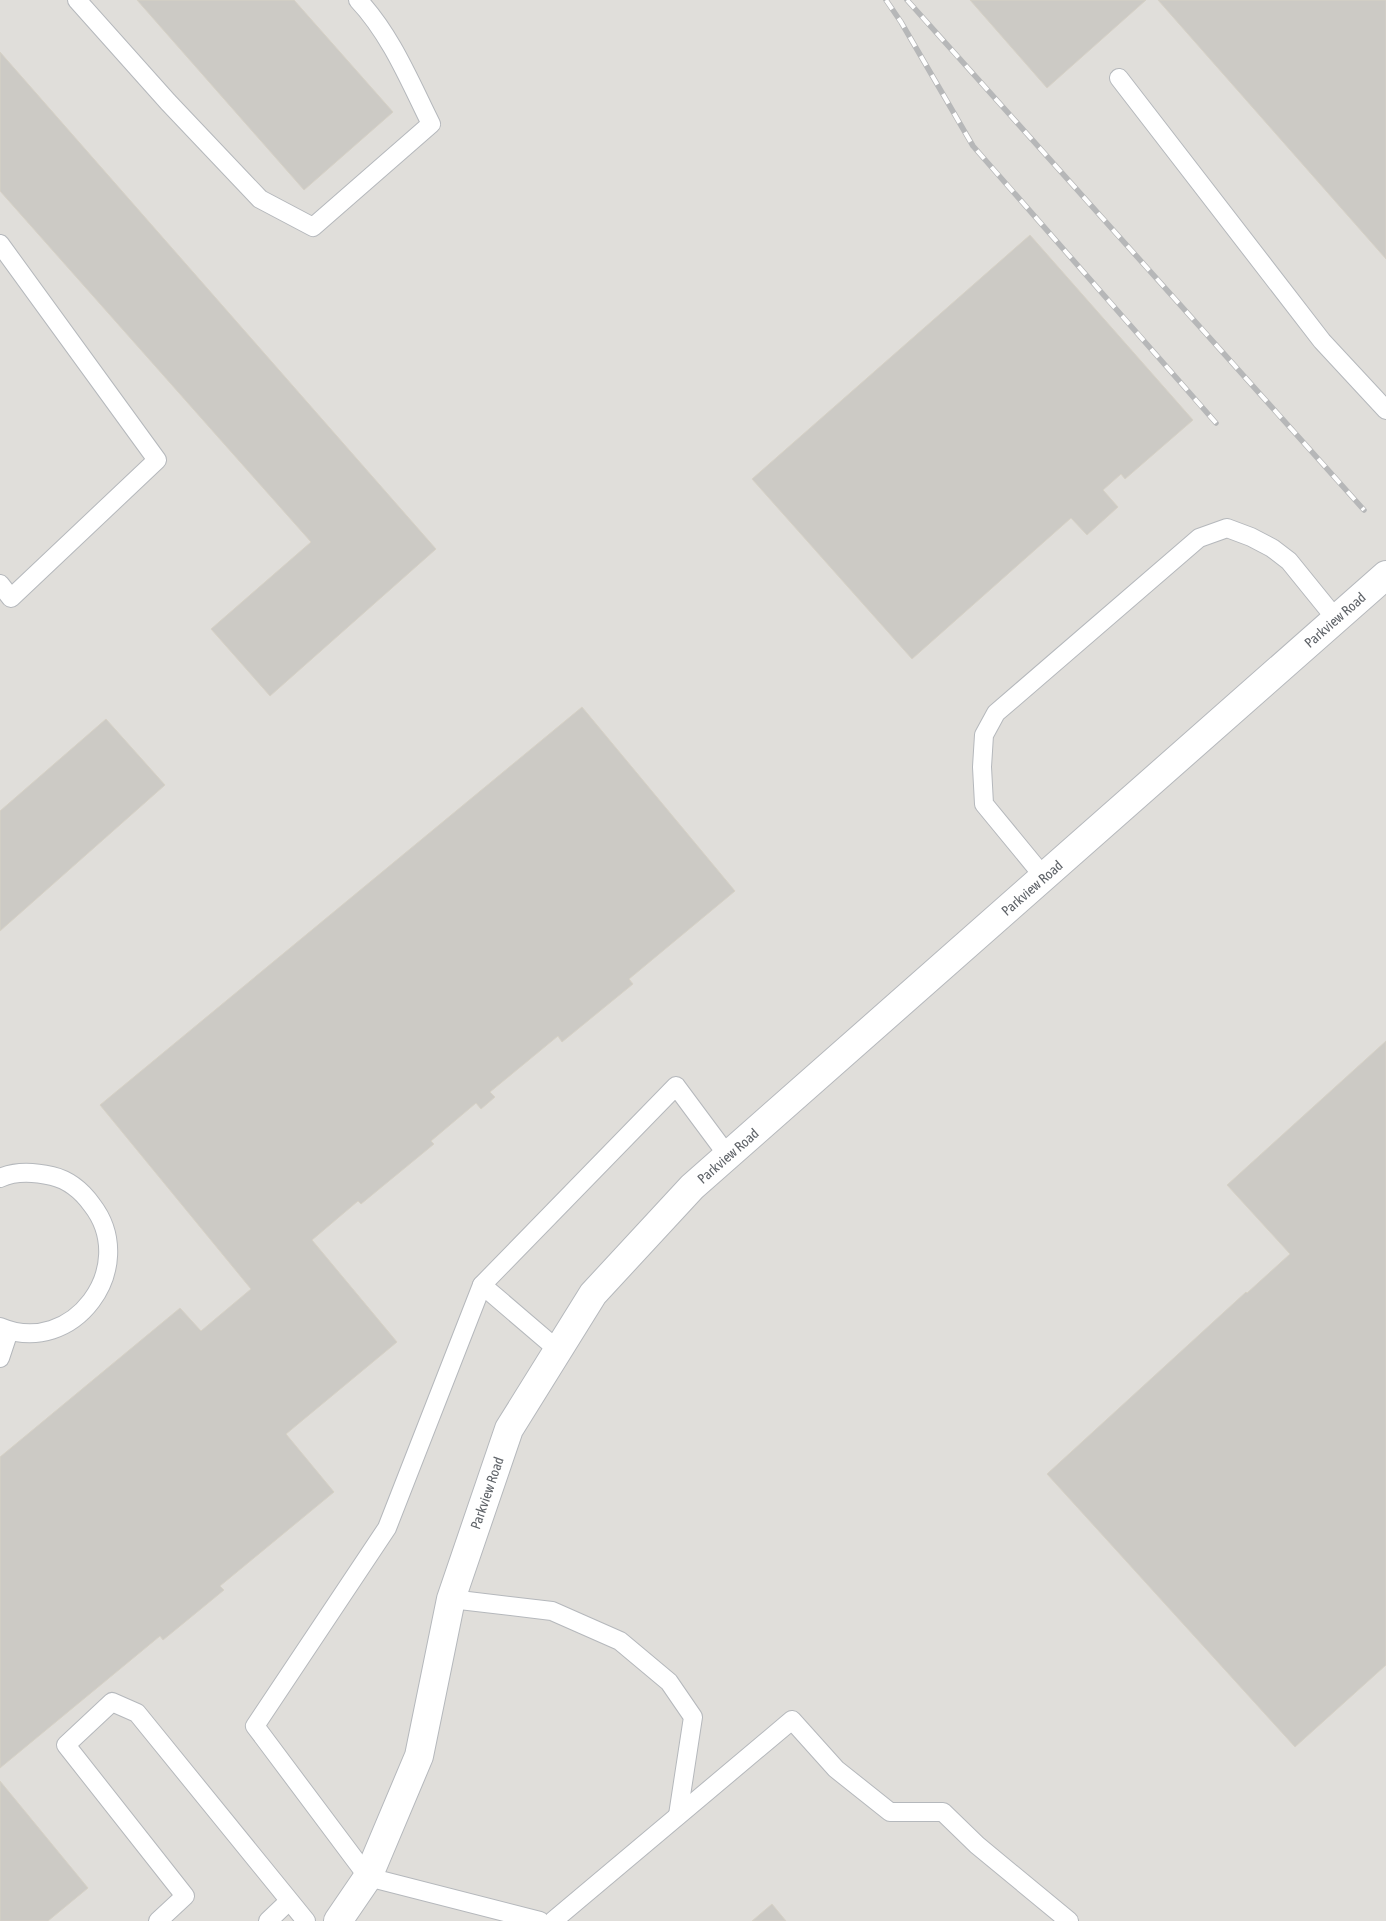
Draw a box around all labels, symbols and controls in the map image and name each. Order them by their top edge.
street label: Parkview Road [1301,589,1369,651]
street label: Parkview Road [998,857,1066,919]
street label: Parkview Road [694,1125,762,1187]
street label: Parkview Road [467,1455,507,1531]

